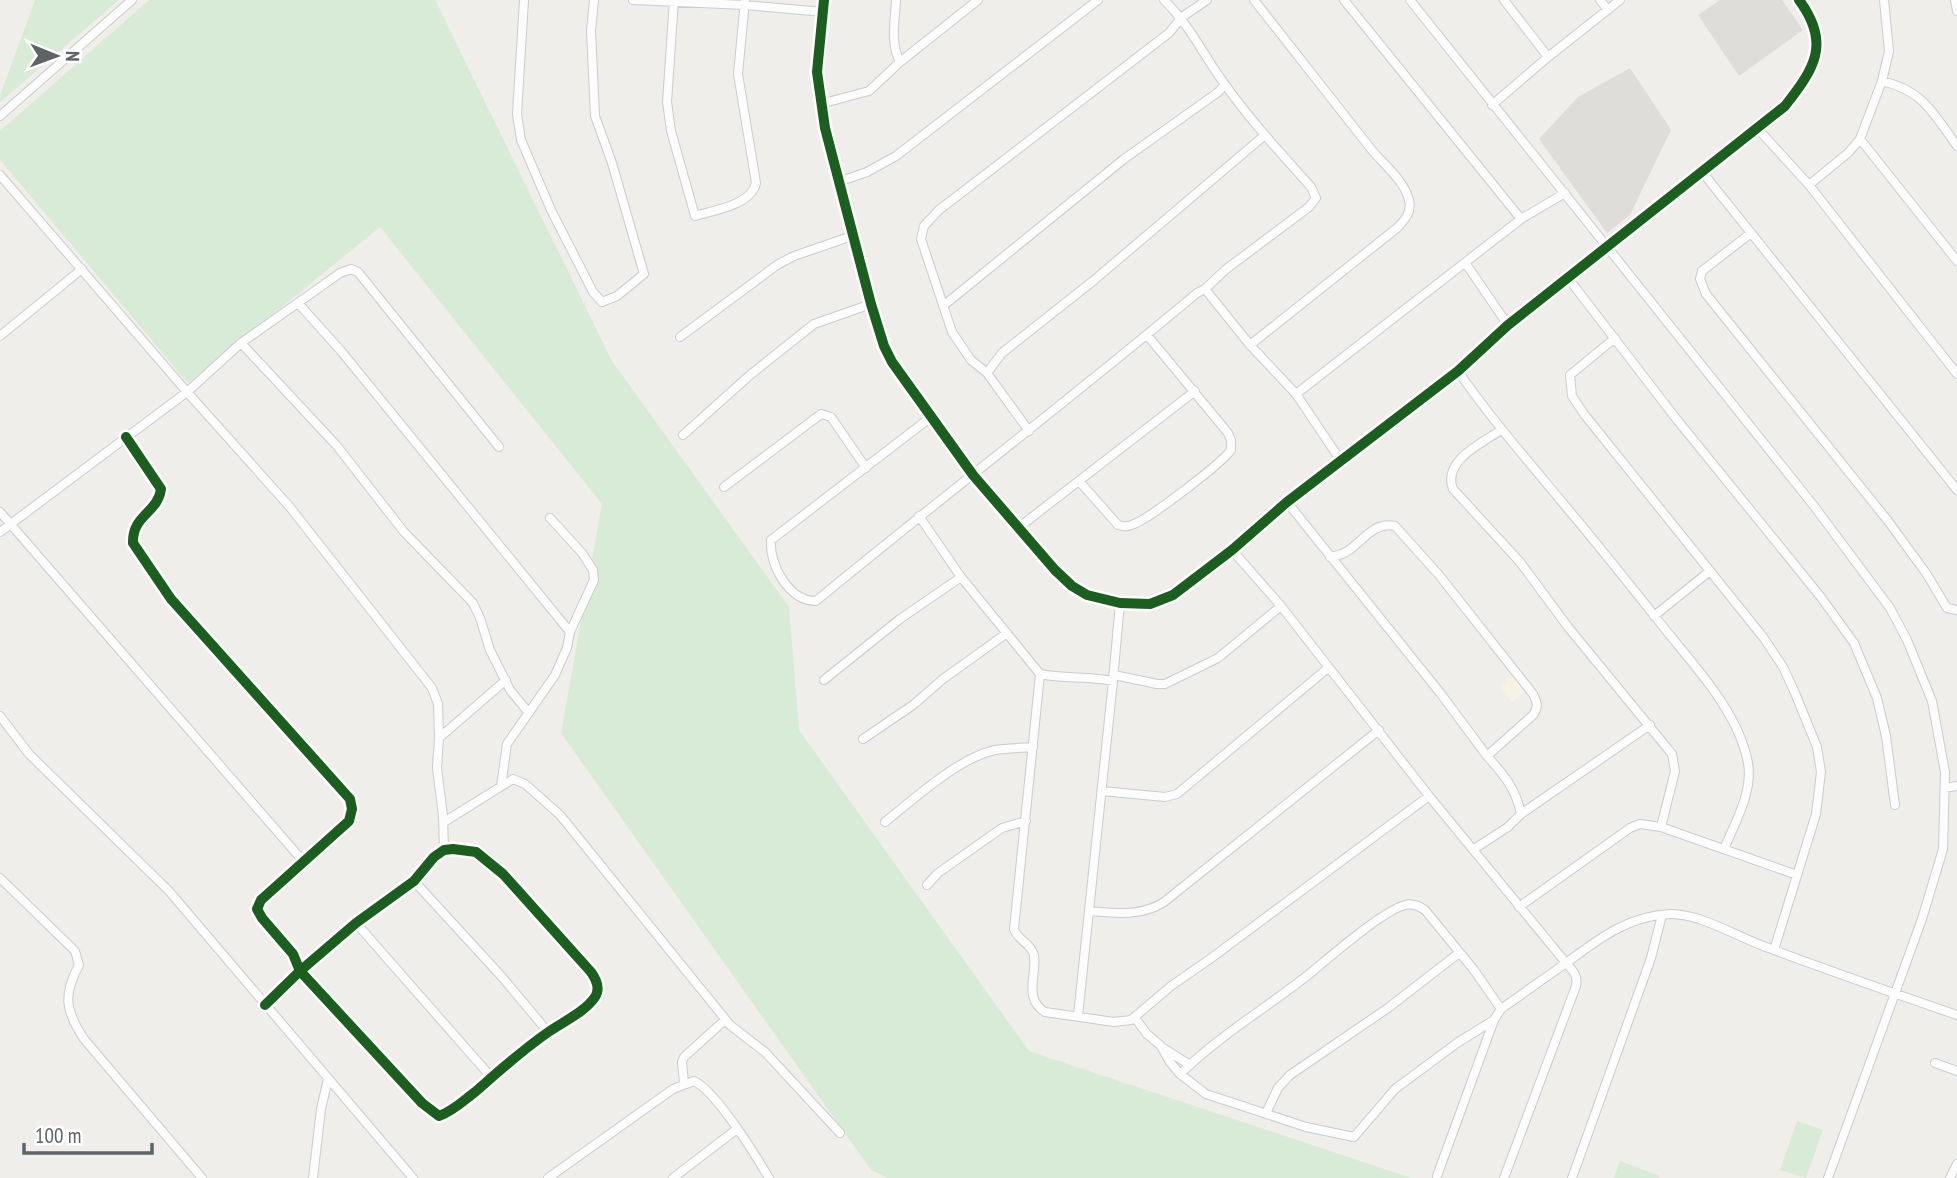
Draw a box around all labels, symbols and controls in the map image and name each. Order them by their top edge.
north arrow [21,21,91,91]
text: N [61,51,85,62]
scale bar [24,1112,152,1156]
text: 100 m [35,1122,81,1149]

